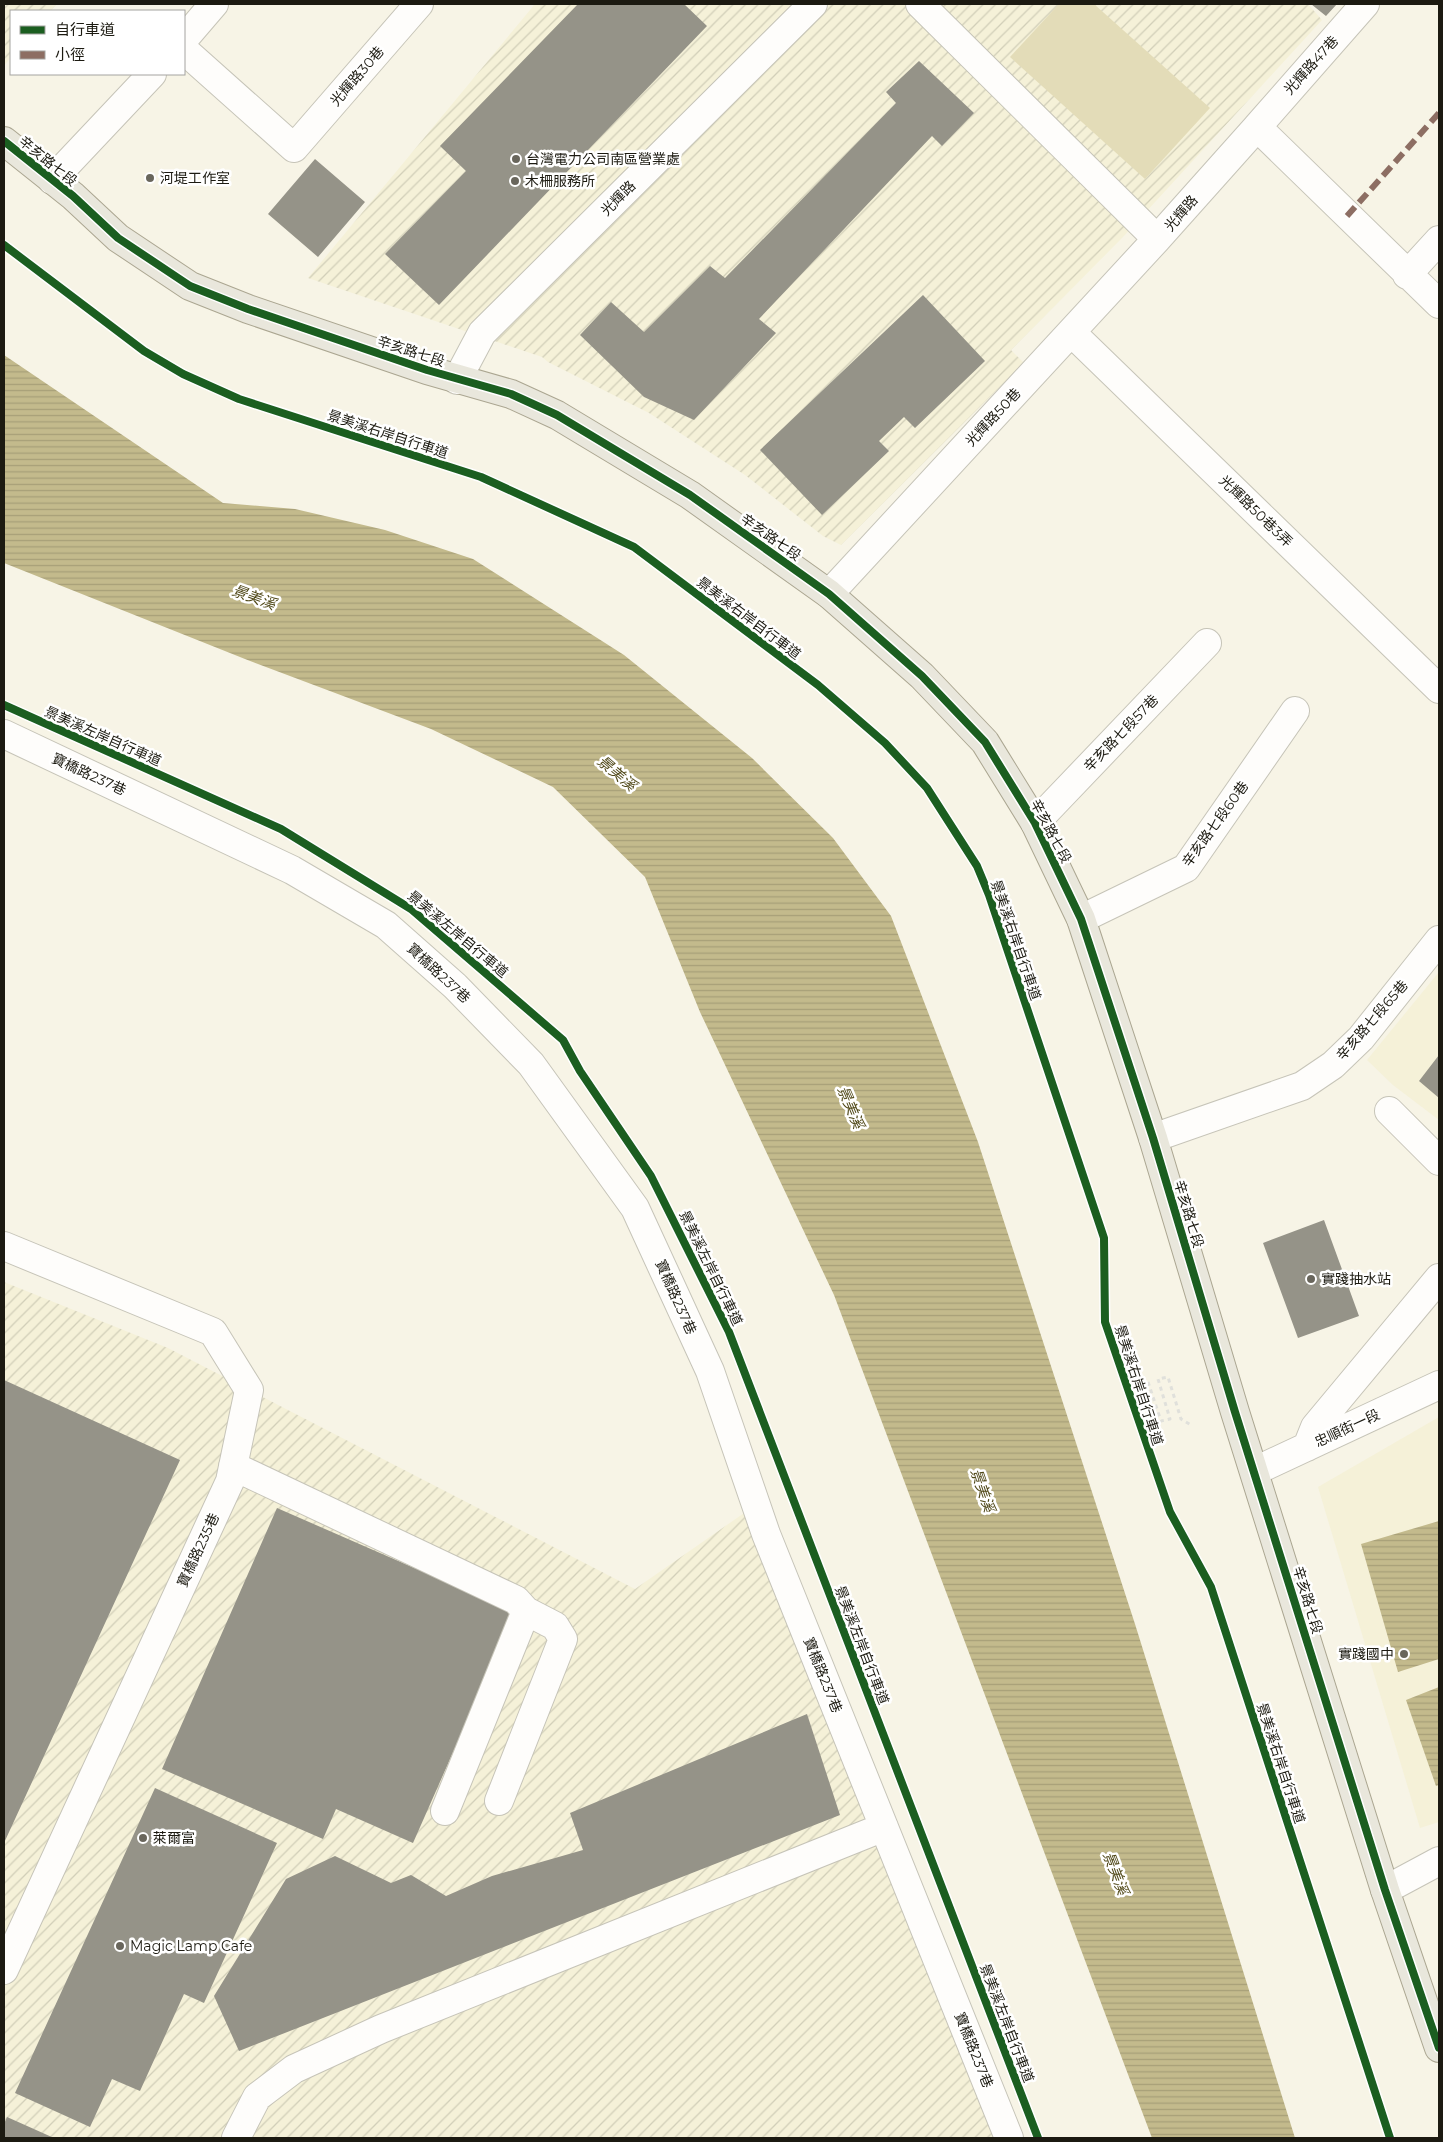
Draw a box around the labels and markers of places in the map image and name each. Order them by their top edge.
place label: 台灣電力公司南區營業處 [526,150,680,168]
marker: 台灣電力公司南區營業處 [510,153,522,165]
place label: 河堤工作室 [160,169,230,187]
marker: 河堤工作室 [144,172,156,184]
place label: 木柵服務所 [525,172,595,190]
marker: 木柵服務所 [509,175,521,187]
place label: 實踐抽水站 [1321,1270,1391,1288]
marker: 實踐抽水站 [1305,1273,1317,1285]
place label: 實踐國中 [1338,1645,1394,1663]
marker: 實踐國中 [1398,1648,1410,1660]
place label: 萊爾富 [153,1829,195,1847]
marker: 萊爾富 [137,1832,149,1844]
place label: Magic Lamp Cafe [130,1937,252,1955]
marker: Magic Lamp Cafe [114,1940,126,1952]

